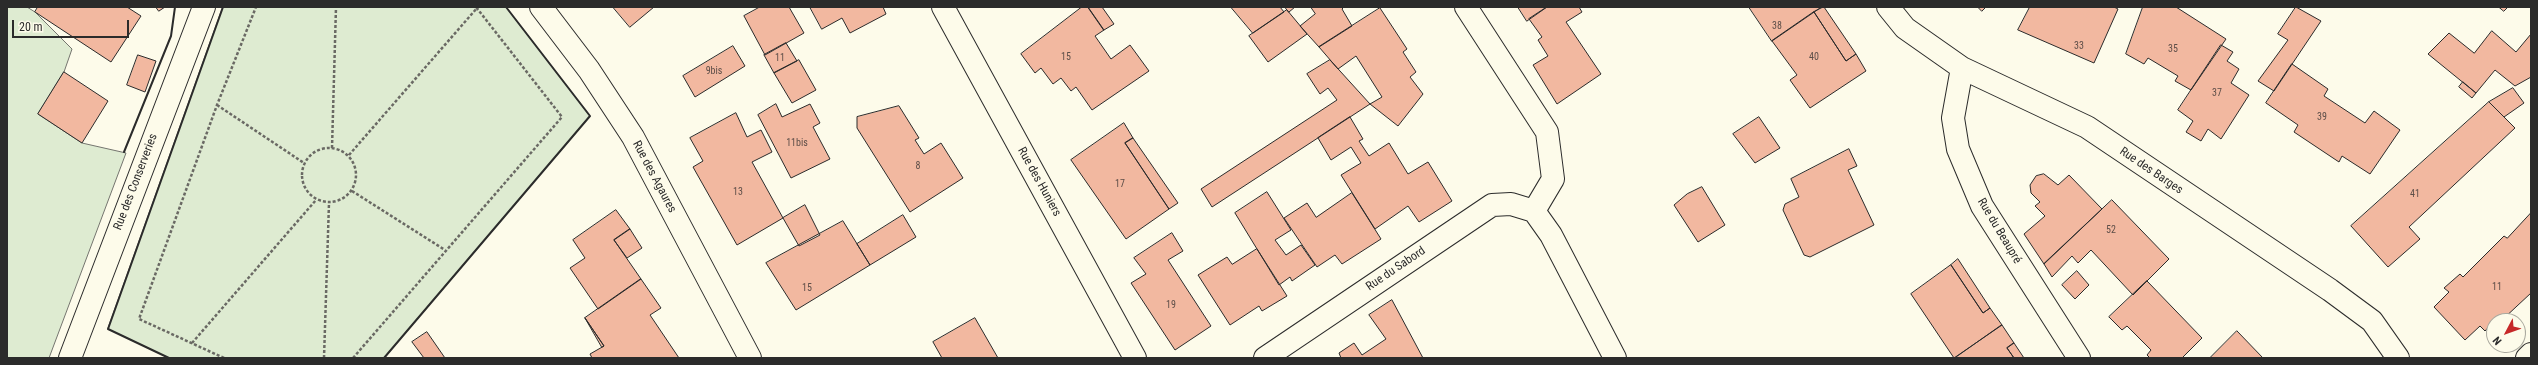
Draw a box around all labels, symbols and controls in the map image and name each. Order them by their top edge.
scale bar [14,12,131,38]
text: 20 m [19,20,43,34]
house number: 38 [1772,20,1782,32]
house number: 33 [2074,40,2084,52]
house number: 35 [2168,43,2178,55]
house number: 15 [1061,51,1071,63]
house number: 40 [1809,51,1819,63]
house number: 11 [775,52,785,64]
house number: 9bis [706,65,722,77]
house number: 37 [2212,87,2222,99]
house number: 39 [2317,111,2327,123]
street label: Rue des Conserveries [111,132,161,232]
house number: 11bis [786,137,808,149]
street label: Rue des Agaures [629,139,679,215]
street label: Rue des Huniers [1014,145,1064,219]
street label: Rue des Barges [2117,145,2185,197]
house number: 8 [916,160,920,172]
house number: 17 [1115,178,1125,190]
house number: 13 [733,186,743,198]
house number: 41 [2410,188,2420,200]
street label: Rue du Beaupré [1974,196,2024,266]
house number: 52 [2106,224,2116,236]
street label: Rue du Sabord [1364,244,1428,294]
house number: 11 [2492,281,2502,293]
house number: 15 [802,282,812,294]
house number: 19 [1166,299,1176,311]
north arrow [2486,313,2526,353]
text: N [2490,334,2504,347]

